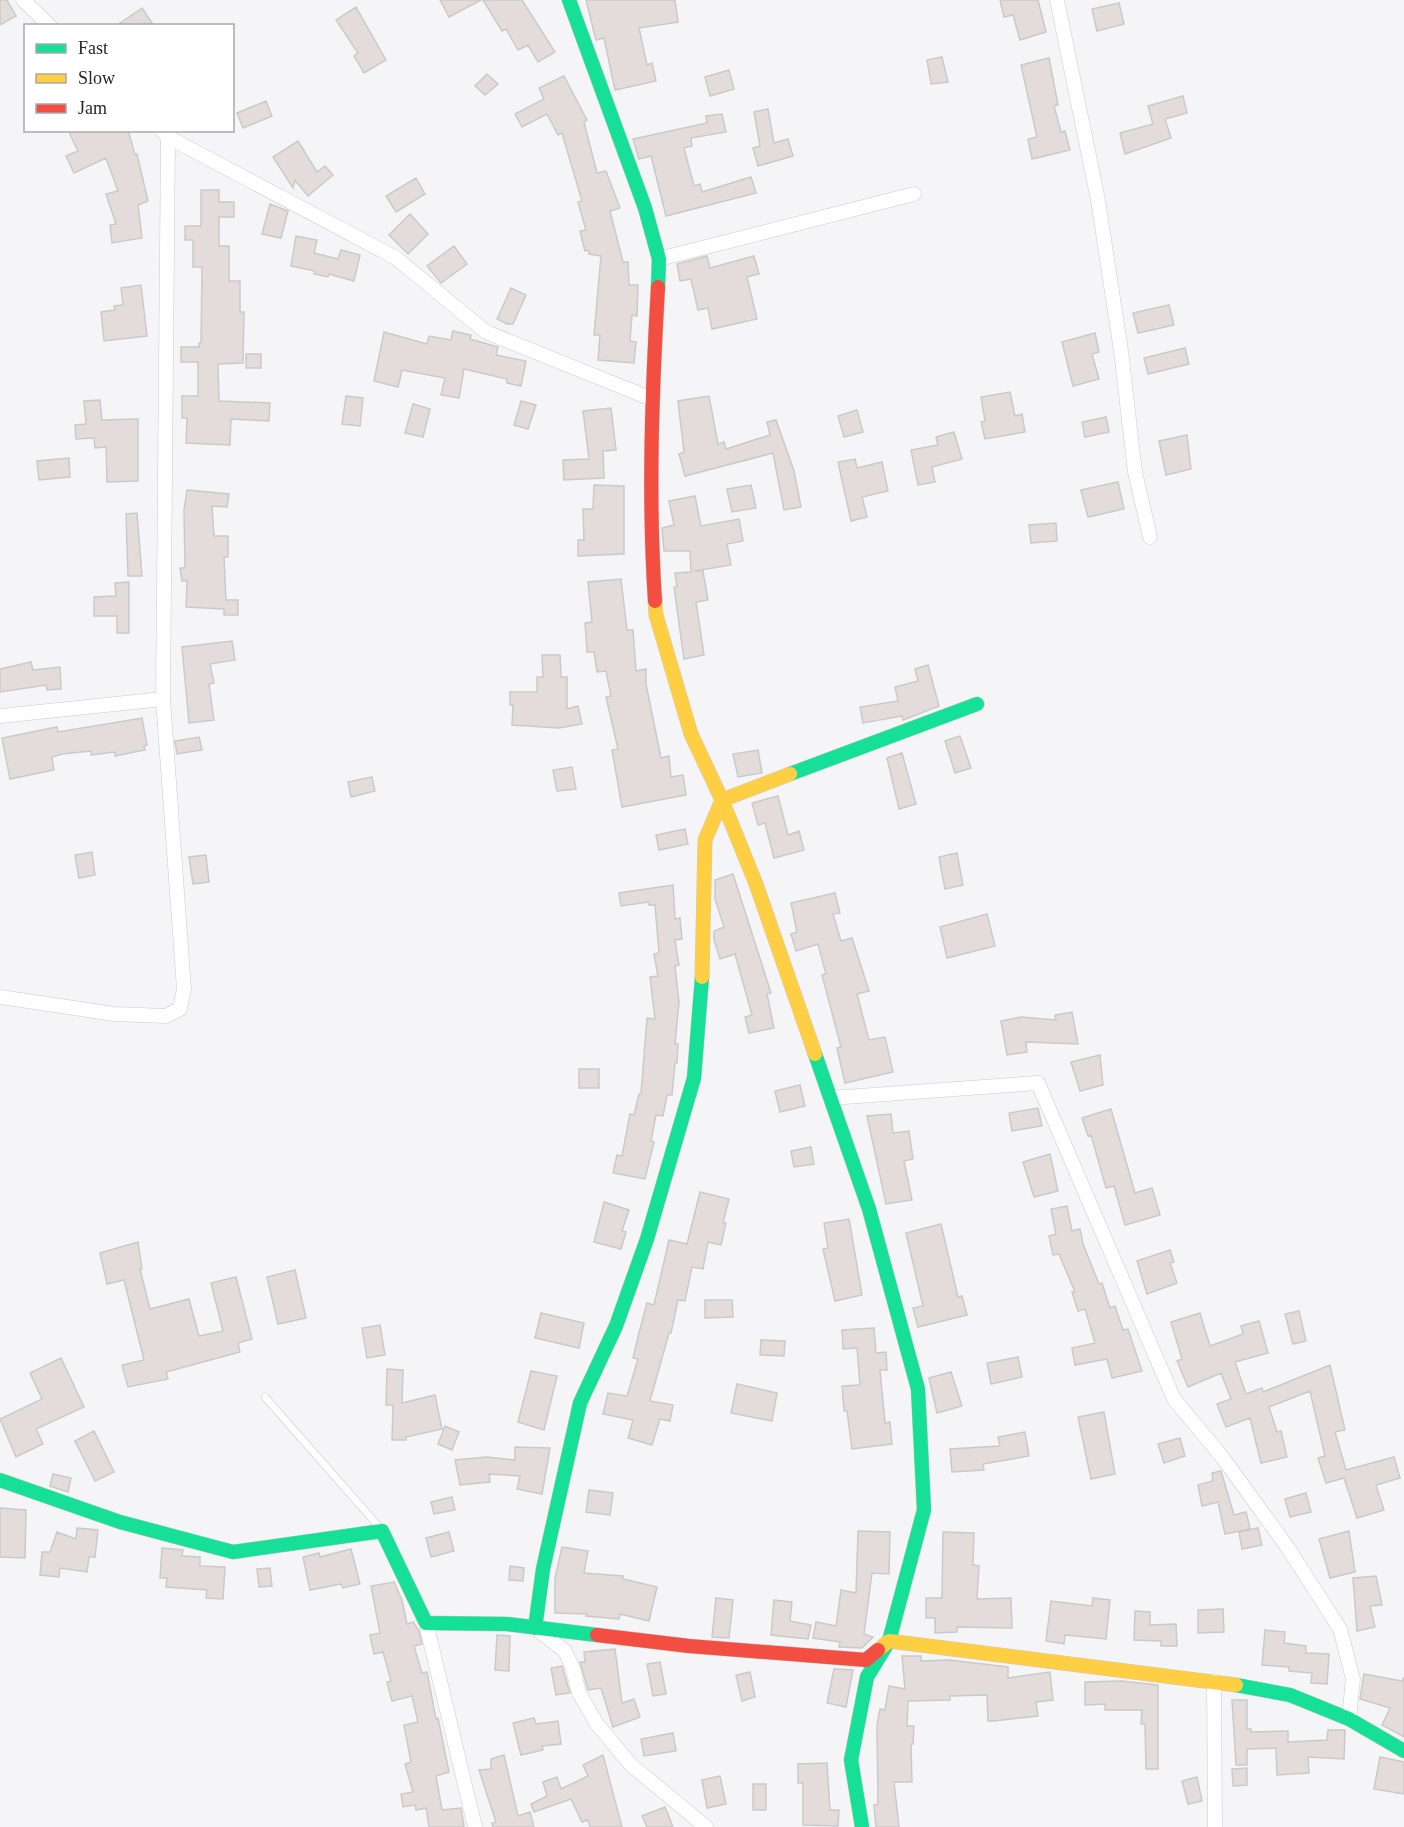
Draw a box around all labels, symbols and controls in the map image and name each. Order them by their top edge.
legend [24,24,234,132]
text: Fast [78,38,108,58]
text: Slow [78,68,115,88]
text: Jam [78,98,107,118]

